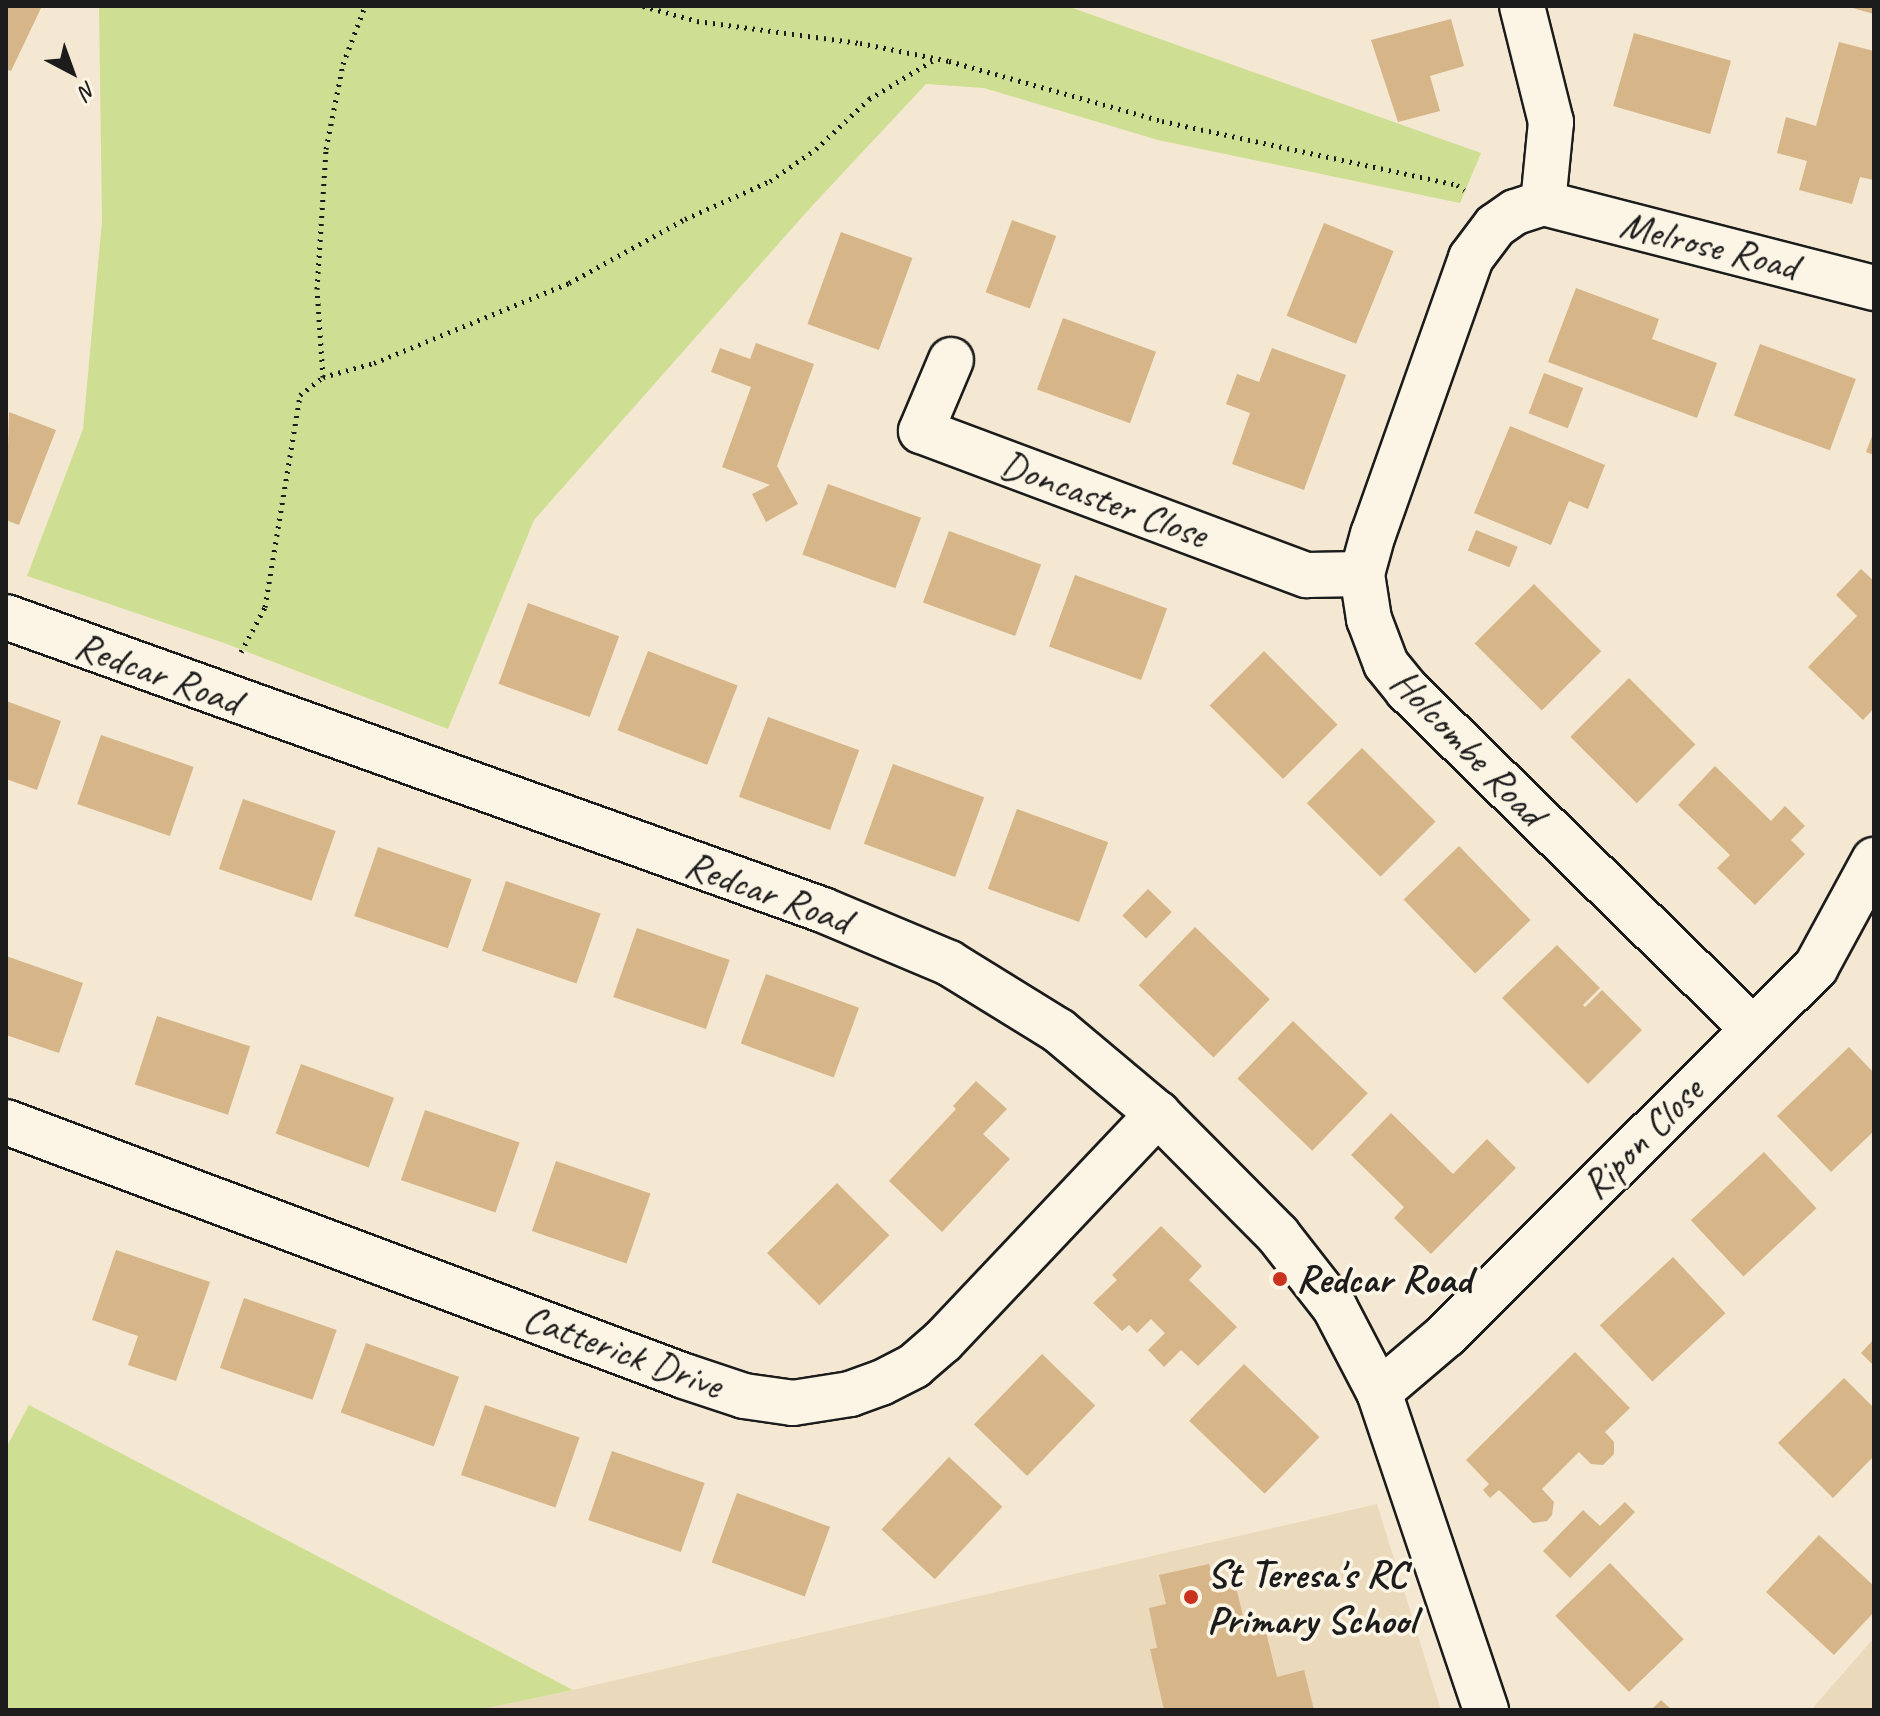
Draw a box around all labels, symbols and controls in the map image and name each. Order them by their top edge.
north arrow [32,32,112,112]
text: N [73,75,102,105]
street label: Melrose Road [1615,200,1803,290]
street label: Doncaster Close [994,439,1214,559]
street label: Redcar Road [69,621,247,725]
street label: Holcombe Road [1381,658,1555,836]
street label: Redcar Road [679,840,857,944]
street label: Ripon Close [1571,1067,1713,1209]
place label: Redcar Road [1296,1255,1470,1303]
marker: Redcar Road [1271,1270,1289,1288]
street label: Catterick Drive [517,1293,729,1409]
place label: St Teresa's RC Primary School [1207,1550,1415,1644]
marker: St Teresa's RC Primary School [1182,1588,1200,1606]

